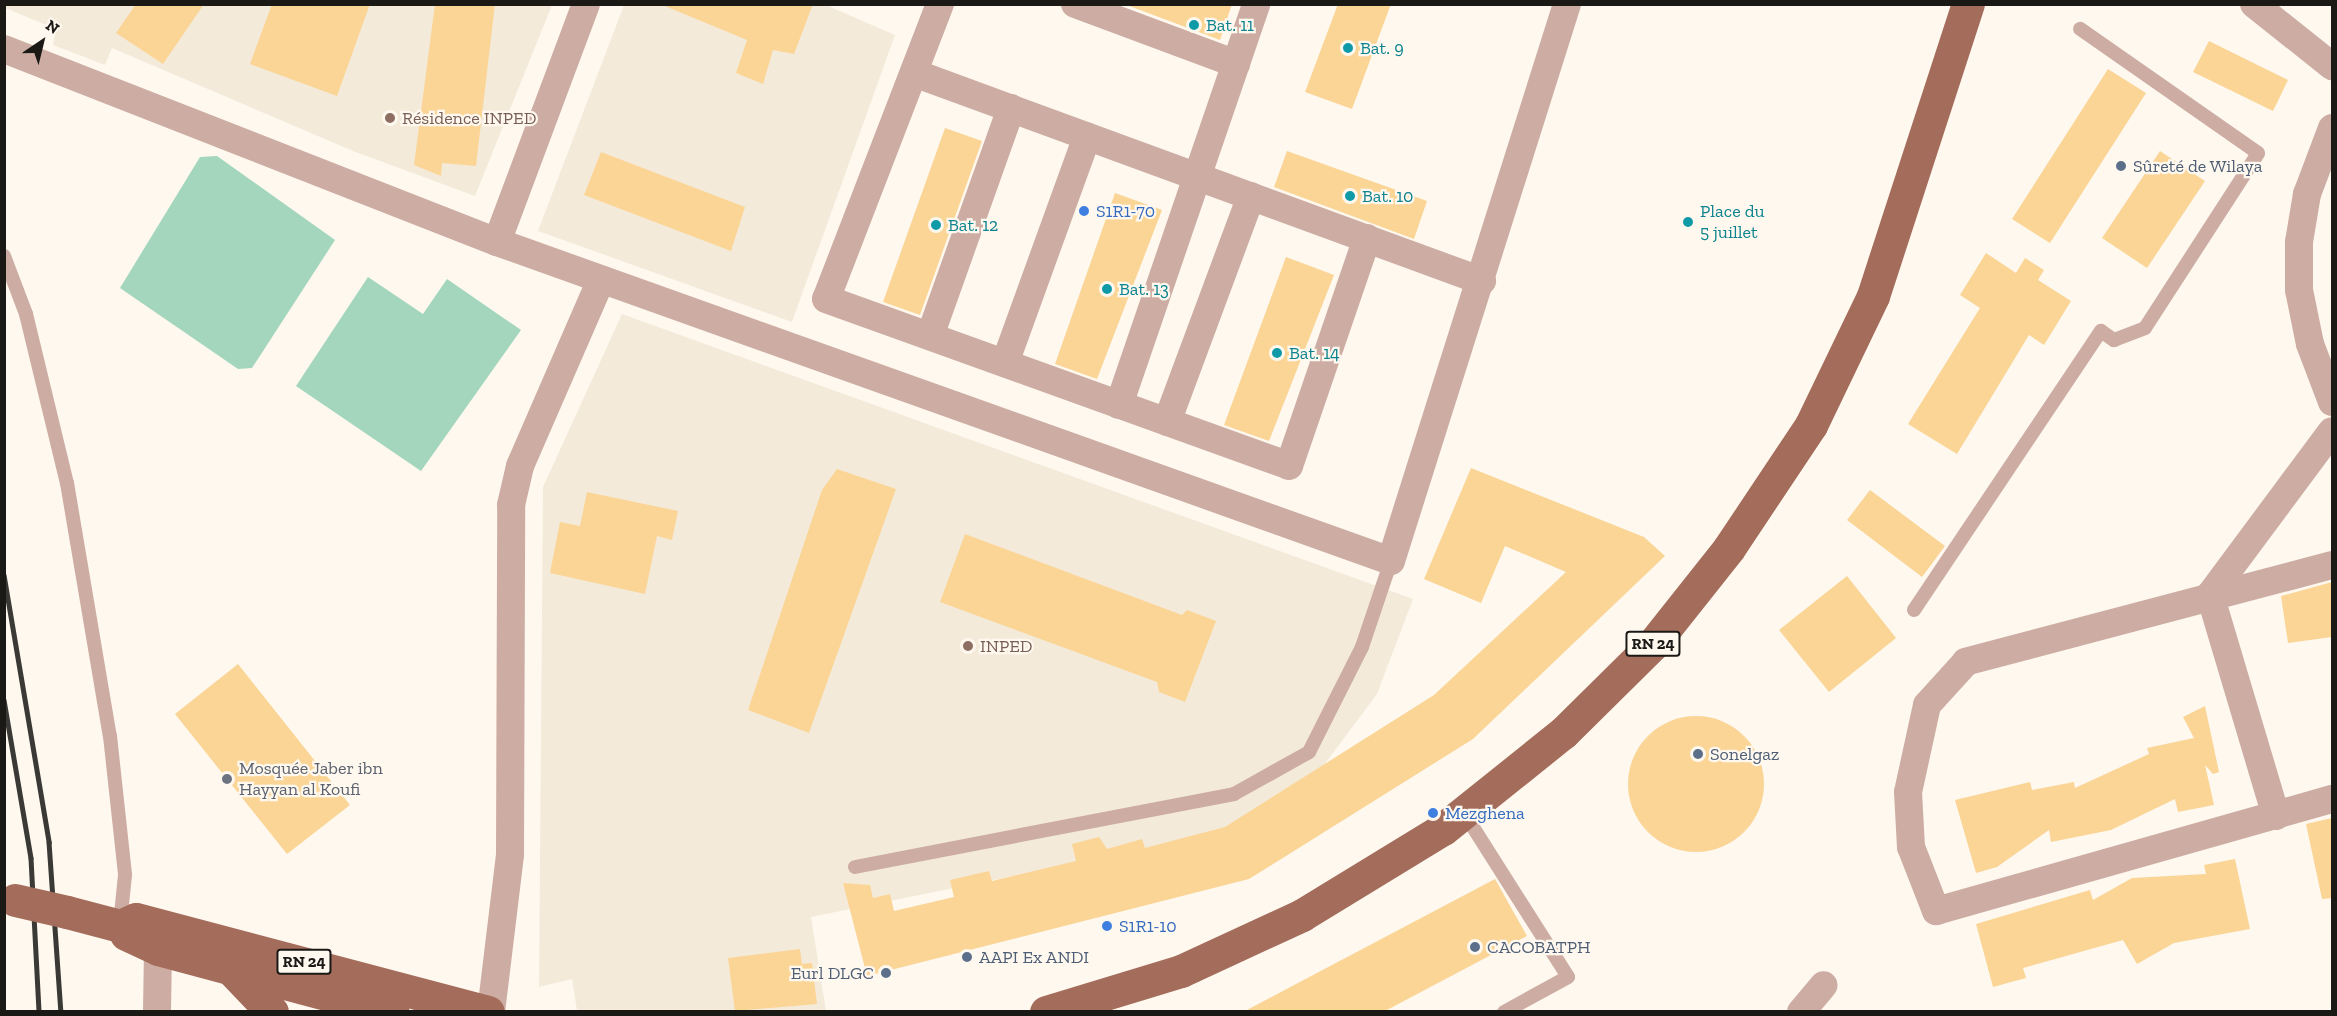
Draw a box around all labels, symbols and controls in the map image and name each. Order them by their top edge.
north arrow [12,12,72,72]
place label: Bat. 11 [1206,14,1254,36]
text: N [42,16,63,38]
marker: Bat. 11 [1187,18,1201,32]
place label: Bat. 9 [1360,37,1404,59]
marker: Bat. 9 [1341,41,1355,55]
place label: Résidence INPED [402,107,536,129]
marker: Résidence INPED [383,111,397,125]
place label: Sûreté de Wilaya [2133,155,2263,177]
marker: Sûreté de Wilaya [2114,159,2128,173]
place label: Bat. 10 [1362,185,1413,207]
marker: Bat. 10 [1343,189,1357,203]
place label: S1R1-70 [1096,200,1155,222]
place label: Place du 5 juillet [1700,201,1765,244]
marker: S1R1-70 [1077,204,1091,218]
place label: Bat. 12 [948,214,998,236]
marker: Place du 5 juillet [1681,215,1695,229]
marker: Bat. 12 [929,218,943,232]
place label: Bat. 13 [1119,278,1169,300]
marker: Bat. 13 [1100,282,1114,296]
place label: Bat. 14 [1289,342,1340,364]
marker: Bat. 14 [1270,346,1284,360]
road number: RN 24 [1624,631,1682,657]
place label: INPED [980,635,1033,657]
marker: INPED [961,639,975,653]
place label: Sonelgaz [1710,743,1779,765]
marker: Sonelgaz [1691,747,1705,761]
place label: Mosquée Jaber ibn Hayyan al Koufi [239,758,383,800]
marker: Mosquée Jaber ibn Hayyan al Koufi [220,772,234,786]
place label: Mezghena [1445,802,1525,824]
marker: Mezghena [1426,806,1440,820]
place label: S1R1-10 [1119,915,1177,937]
marker: S1R1-10 [1100,919,1114,933]
place label: CACOBATPH [1487,936,1590,958]
marker: CACOBATPH [1468,940,1482,954]
place label: AAPI Ex ANDI [979,946,1090,968]
road number: RN 24 [276,949,332,975]
marker: AAPI Ex ANDI [960,950,974,964]
place label: Eurl DLGC [791,962,874,984]
marker: Eurl DLGC [879,966,893,980]

